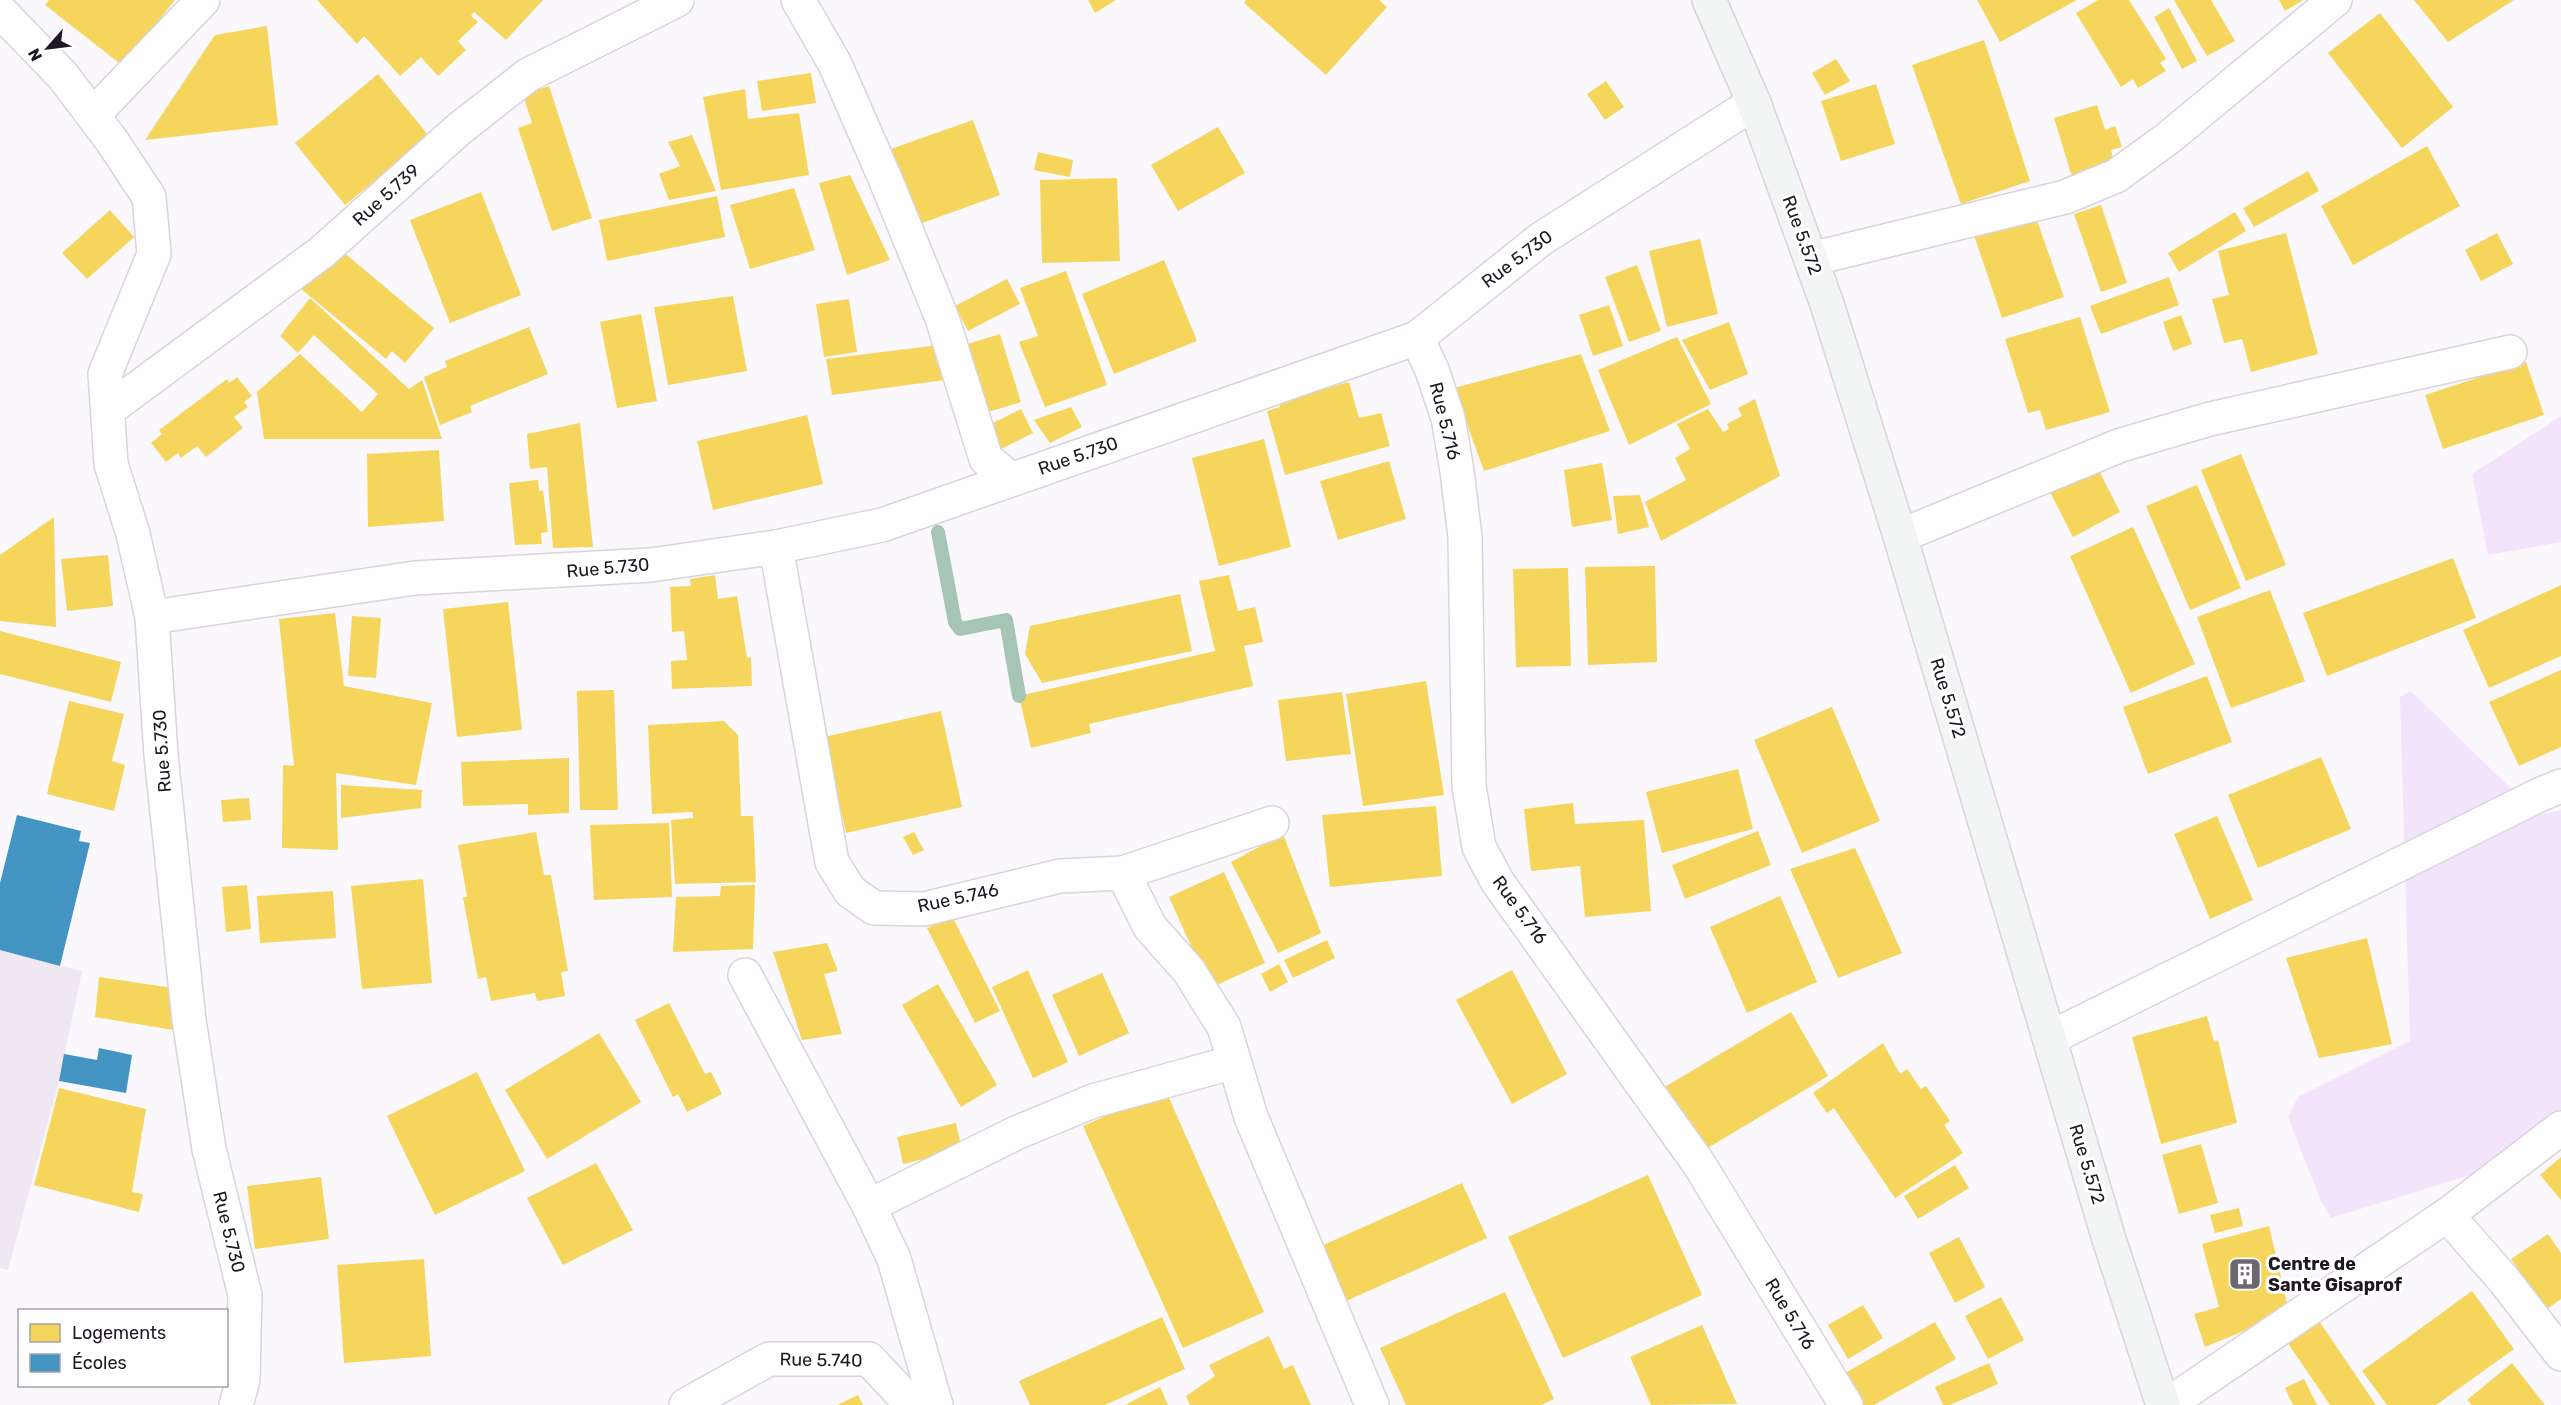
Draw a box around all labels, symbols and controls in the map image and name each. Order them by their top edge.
north arrow [18,18,78,78]
text: N [24,45,46,64]
street label: Rue 5.739 [348,159,424,231]
street label: Rue 5.572 [1778,192,1826,278]
street label: Rue 5.730 [1477,225,1557,293]
street label: Rue 5.716 [1425,380,1465,462]
street label: Rue 5.730 [1035,432,1121,480]
street label: Rue 5.730 [566,553,650,583]
street label: Rue 5.572 [1925,655,1971,741]
street label: Rue 5.730 [148,709,176,793]
street label: Rue 5.716 [1488,871,1552,949]
street label: Rue 5.746 [915,879,1001,917]
street label: Rue 5.572 [2064,1121,2110,1207]
street label: Rue 5.730 [208,1189,250,1275]
place label: Centre de Sante Gisaprof [2268,1253,2402,1296]
building icon: Centre de Sante Gisaprof [2227,1256,2263,1292]
street label: Rue 5.716 [1760,1274,1820,1354]
legend [18,1309,228,1387]
text: Logements [72,1322,166,1344]
street label: Rue 5.740 [779,1348,863,1372]
text: Écoles [72,1352,127,1374]

